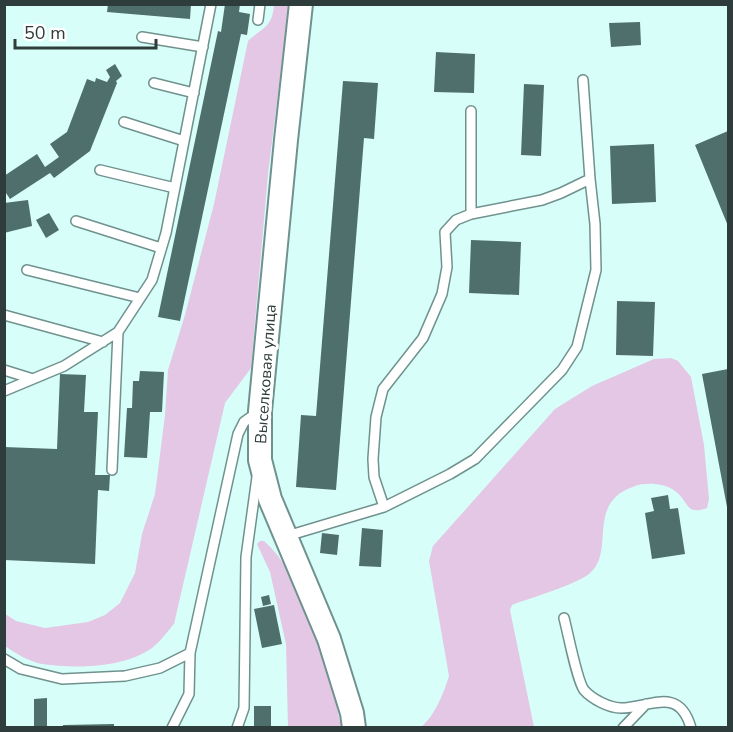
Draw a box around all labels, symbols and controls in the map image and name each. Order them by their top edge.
scale bar [15,12,156,50]
text: 50 m [24,21,66,45]
street label: Выселковая улица [250,303,282,445]

